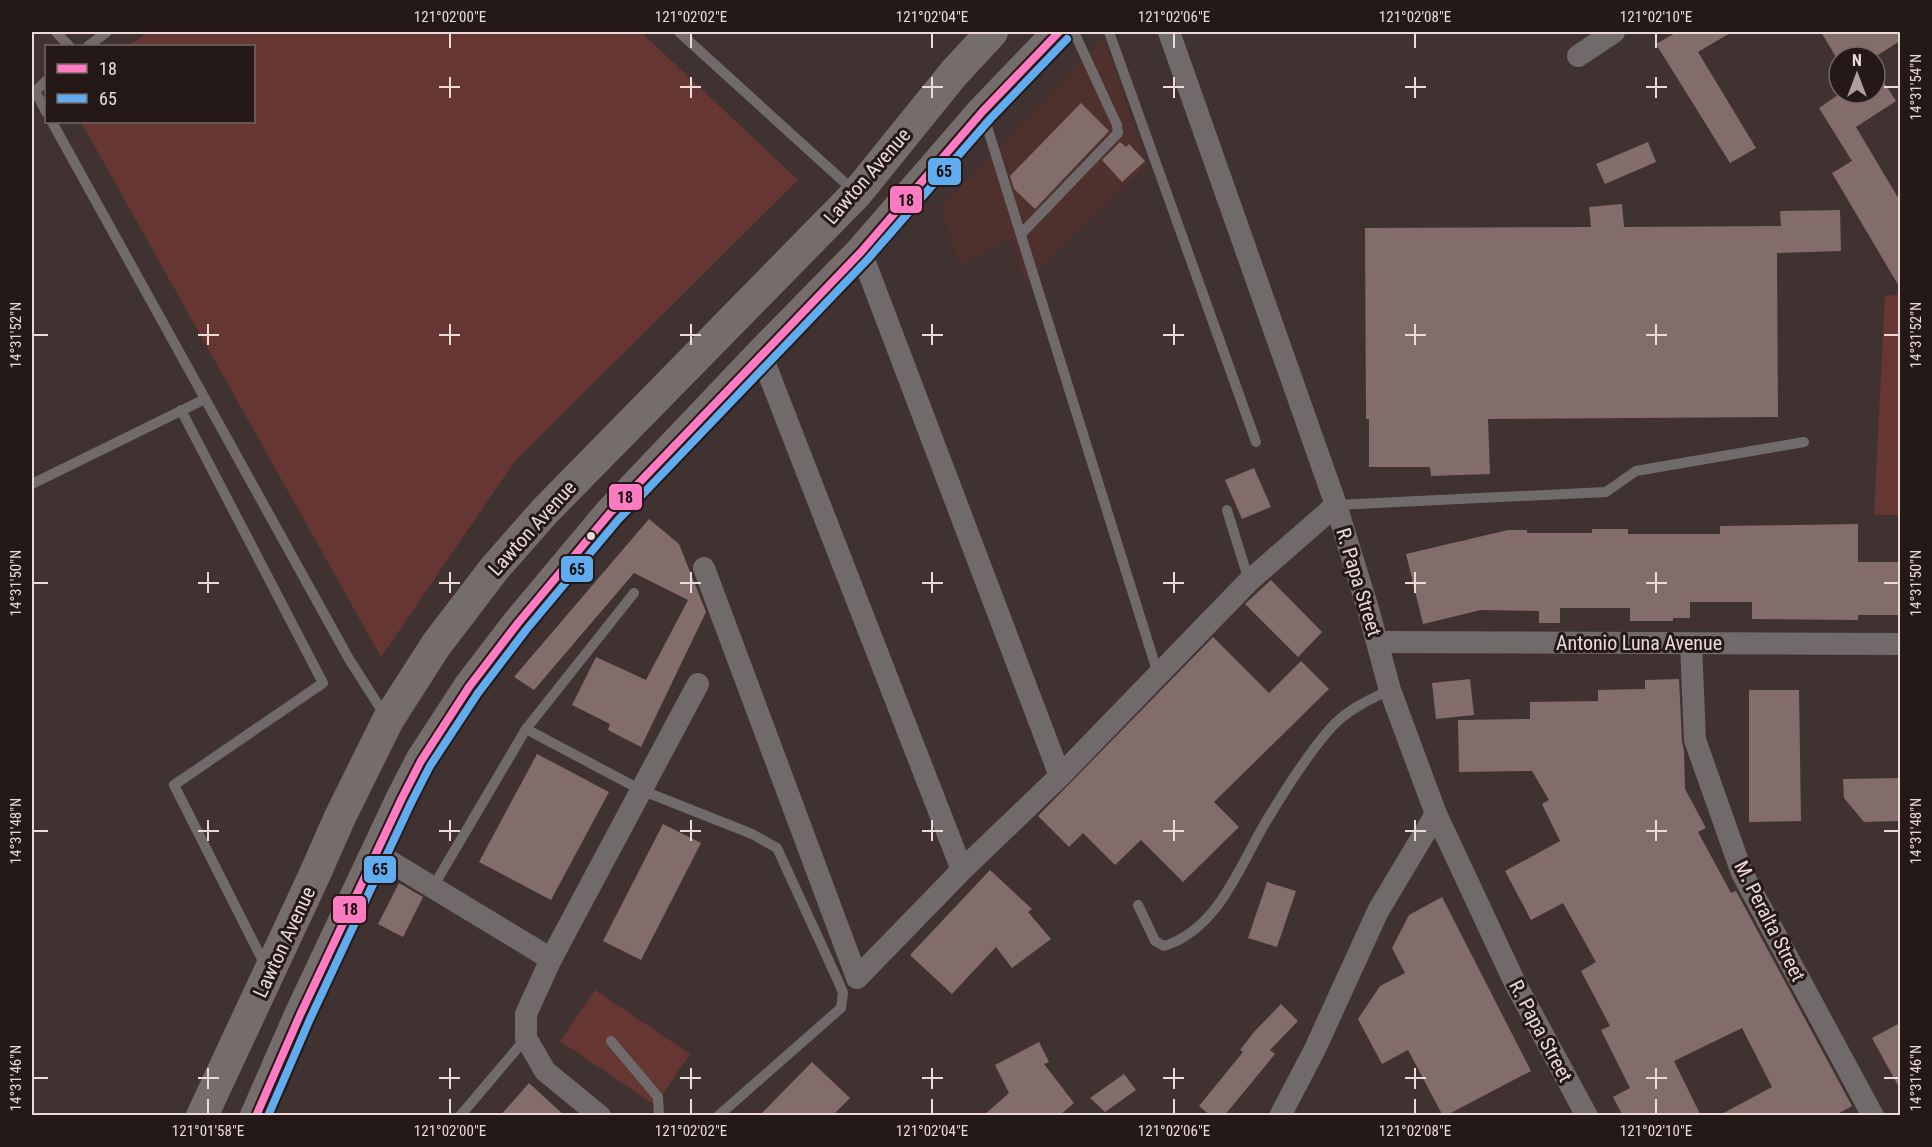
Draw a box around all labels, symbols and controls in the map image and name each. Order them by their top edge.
text: 121°02'00"E [414,8,486,26]
text: 121°02'02"E [655,8,727,26]
text: 121°02'04"E [896,8,968,26]
text: 121°02'06"E [1138,8,1210,26]
text: 121°02'08"E [1379,8,1451,26]
text: 121°02'10"E [1620,8,1692,26]
legend [45,45,255,123]
north arrow [1827,45,1887,105]
text: N [1852,51,1862,70]
text: 14°31'54"N [1907,54,1925,120]
text: 18 [99,58,117,79]
text: 65 [99,88,117,109]
street label: Lawton Avenue [819,123,915,229]
line badge: 65 [927,157,962,186]
text: 65 [936,162,952,181]
line badge: 18 [889,185,923,214]
text: 18 [898,191,914,210]
text: 14°31'52"N [7,302,25,368]
text: 14°31'52"N [1907,302,1925,368]
street label: Lawton Avenue [483,475,581,581]
line badge: 18 [608,483,643,511]
text: 18 [617,488,633,507]
street label: R. Papa Street [1331,525,1387,639]
unlabelled marker [585,530,597,542]
text: 14°31'50"N [7,550,25,616]
text: 14°31'50"N [1907,550,1925,616]
line badge: 65 [560,555,594,583]
text: 65 [569,560,585,579]
street label: Antonio Luna Avenue [1556,631,1722,655]
text: 14°31'48"N [7,798,25,864]
text: 14°31'48"N [1907,798,1925,864]
line badge: 65 [363,855,397,884]
street label: M. Peralta Street [1729,857,1811,985]
text: 65 [372,860,388,879]
street label: Lawton Avenue [248,883,320,1001]
line badge: 18 [332,895,367,924]
text: 18 [342,900,358,919]
street label: R. Papa Street [1504,976,1578,1086]
text: 14°31'46"N [7,1045,25,1111]
text: 14°31'46"N [1907,1045,1925,1111]
text: 121°01'58"E [172,1122,244,1140]
text: 121°02'00"E [414,1122,486,1140]
text: 121°02'02"E [655,1122,727,1140]
text: 121°02'04"E [896,1122,968,1140]
text: 121°02'06"E [1138,1122,1210,1140]
text: 121°02'08"E [1379,1122,1451,1140]
text: 121°02'10"E [1620,1122,1692,1140]

